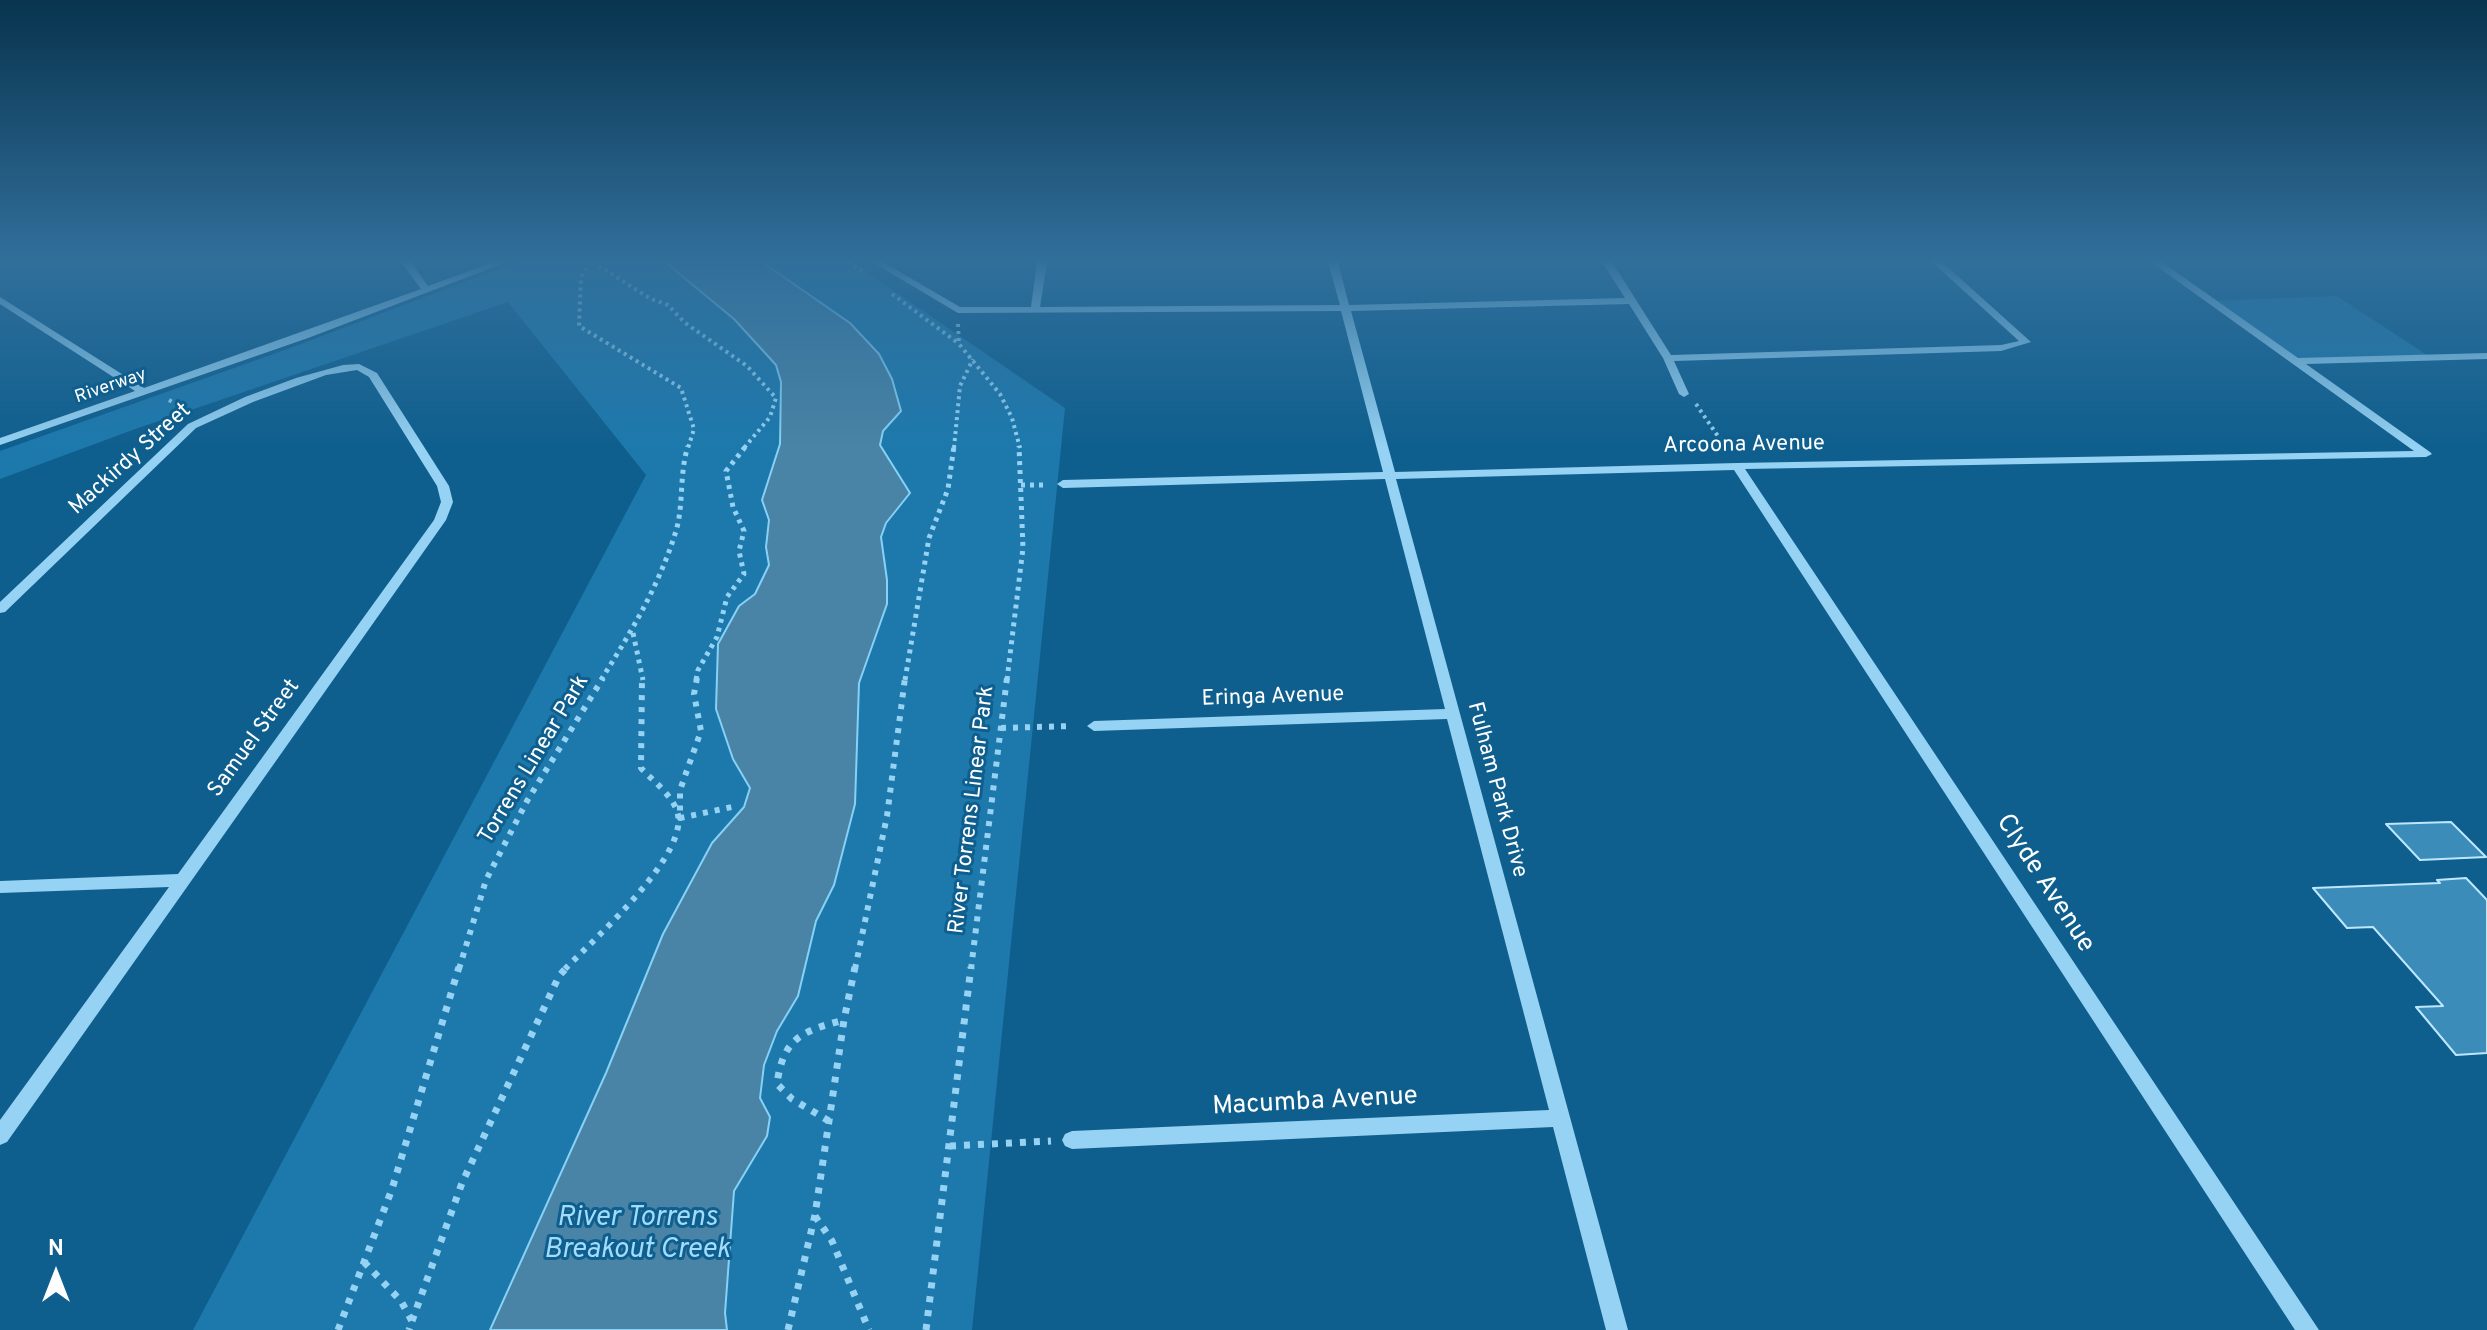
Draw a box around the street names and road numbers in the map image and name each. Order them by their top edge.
street label: Riverway [72,365,150,409]
street label: Mackirdy Street [65,398,197,522]
street label: Arcoona Avenue [1663,431,1825,461]
street label: Torrens Linear Park [474,671,596,849]
street label: Samuel Street [203,675,307,803]
street label: Eringa Avenue [1201,682,1345,714]
street label: River Torrens Linear Park [945,684,1001,936]
street label: Fulham Park Drive [1460,699,1532,881]
street label: Clyde Avenue [1988,809,2100,959]
street label: Macumba Avenue [1212,1082,1418,1124]

